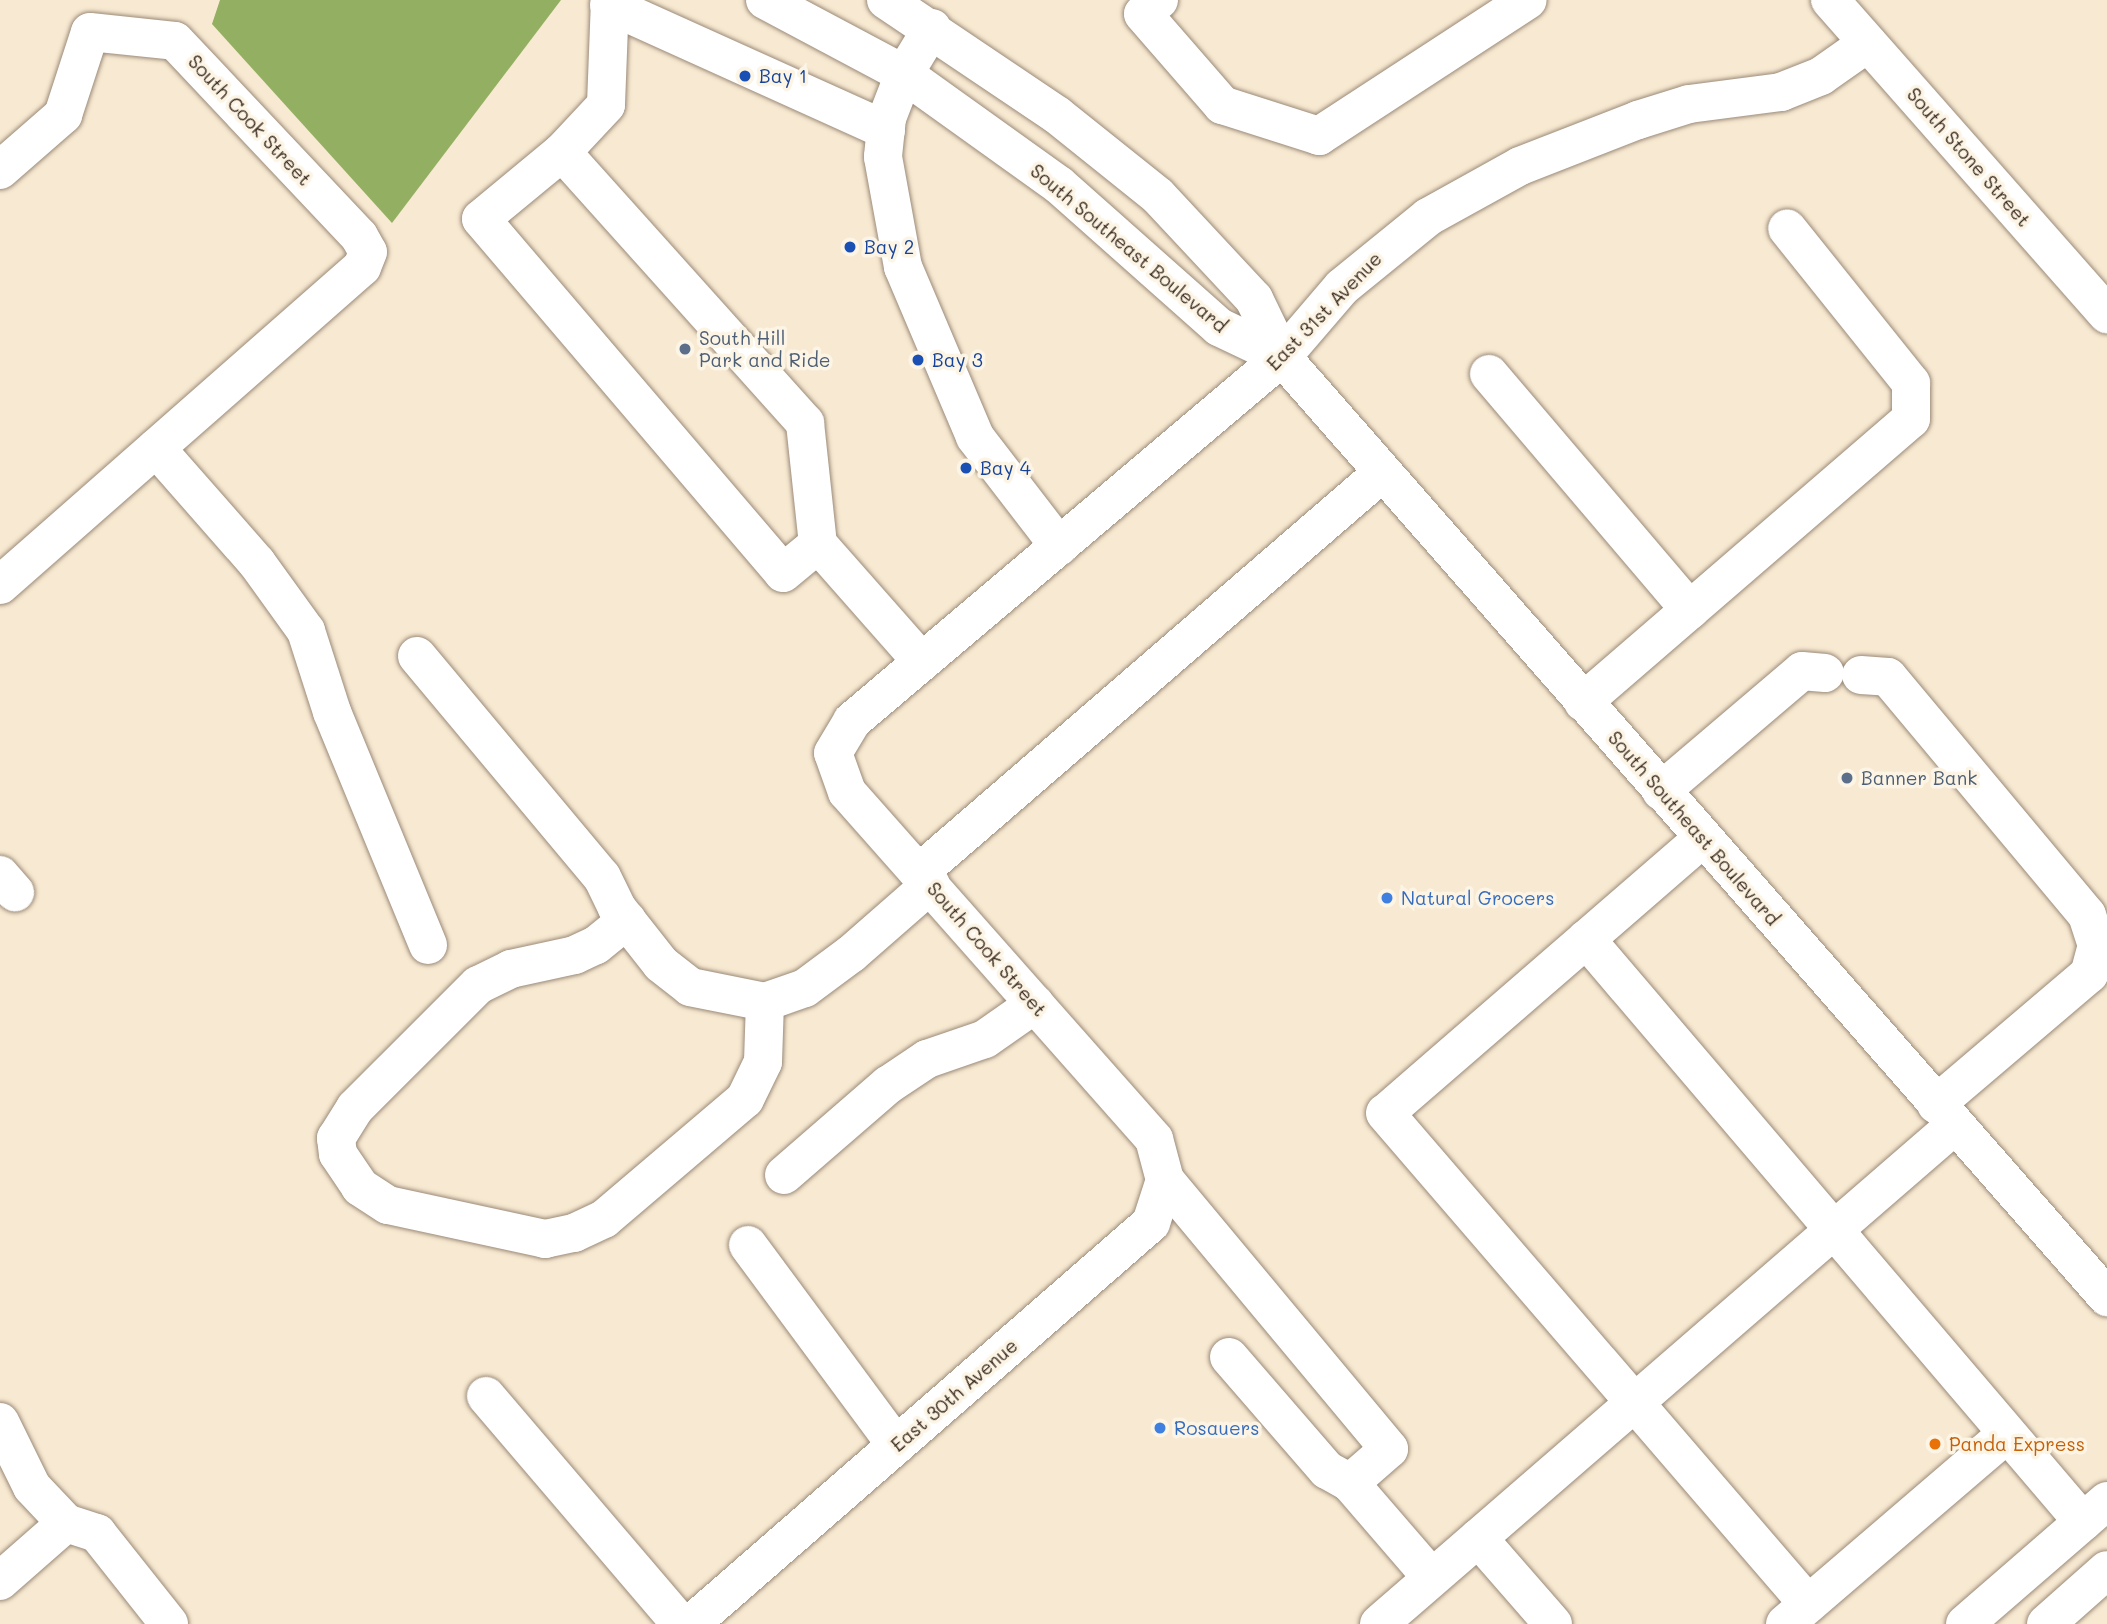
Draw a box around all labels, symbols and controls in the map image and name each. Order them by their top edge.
street label: South Cook Street [184,50,316,190]
place label: Bay 1 [759,65,807,87]
marker: Bay 1 [737,68,753,84]
street label: South Stone Street [1902,83,2036,231]
street label: South Southeast Boulevard [1026,159,1232,337]
place label: Bay 2 [864,236,914,258]
marker: Bay 2 [842,239,858,255]
street label: East 31st Avenue [1262,247,1386,375]
place label: South Hill Park and Ride [699,327,830,371]
marker: South Hill Park and Ride [677,341,693,357]
place label: Bay 3 [932,349,983,371]
marker: Bay 3 [910,352,926,368]
place label: Bay 4 [980,457,1031,479]
marker: Bay 4 [958,460,974,476]
street label: South Southeast Boulevard [1603,726,1785,930]
place label: Banner Bank [1861,767,1977,789]
marker: Banner Bank [1839,770,1855,786]
street label: South Cook Street [923,877,1051,1021]
place label: Natural Grocers [1401,887,1554,909]
marker: Natural Grocers [1379,890,1395,906]
street label: East 30th Avenue [886,1334,1022,1456]
place label: Rosauers [1174,1417,1259,1439]
marker: Rosauers [1152,1420,1168,1436]
place label: Panda Express [1949,1433,2085,1455]
marker: Panda Express [1927,1436,1943,1452]

